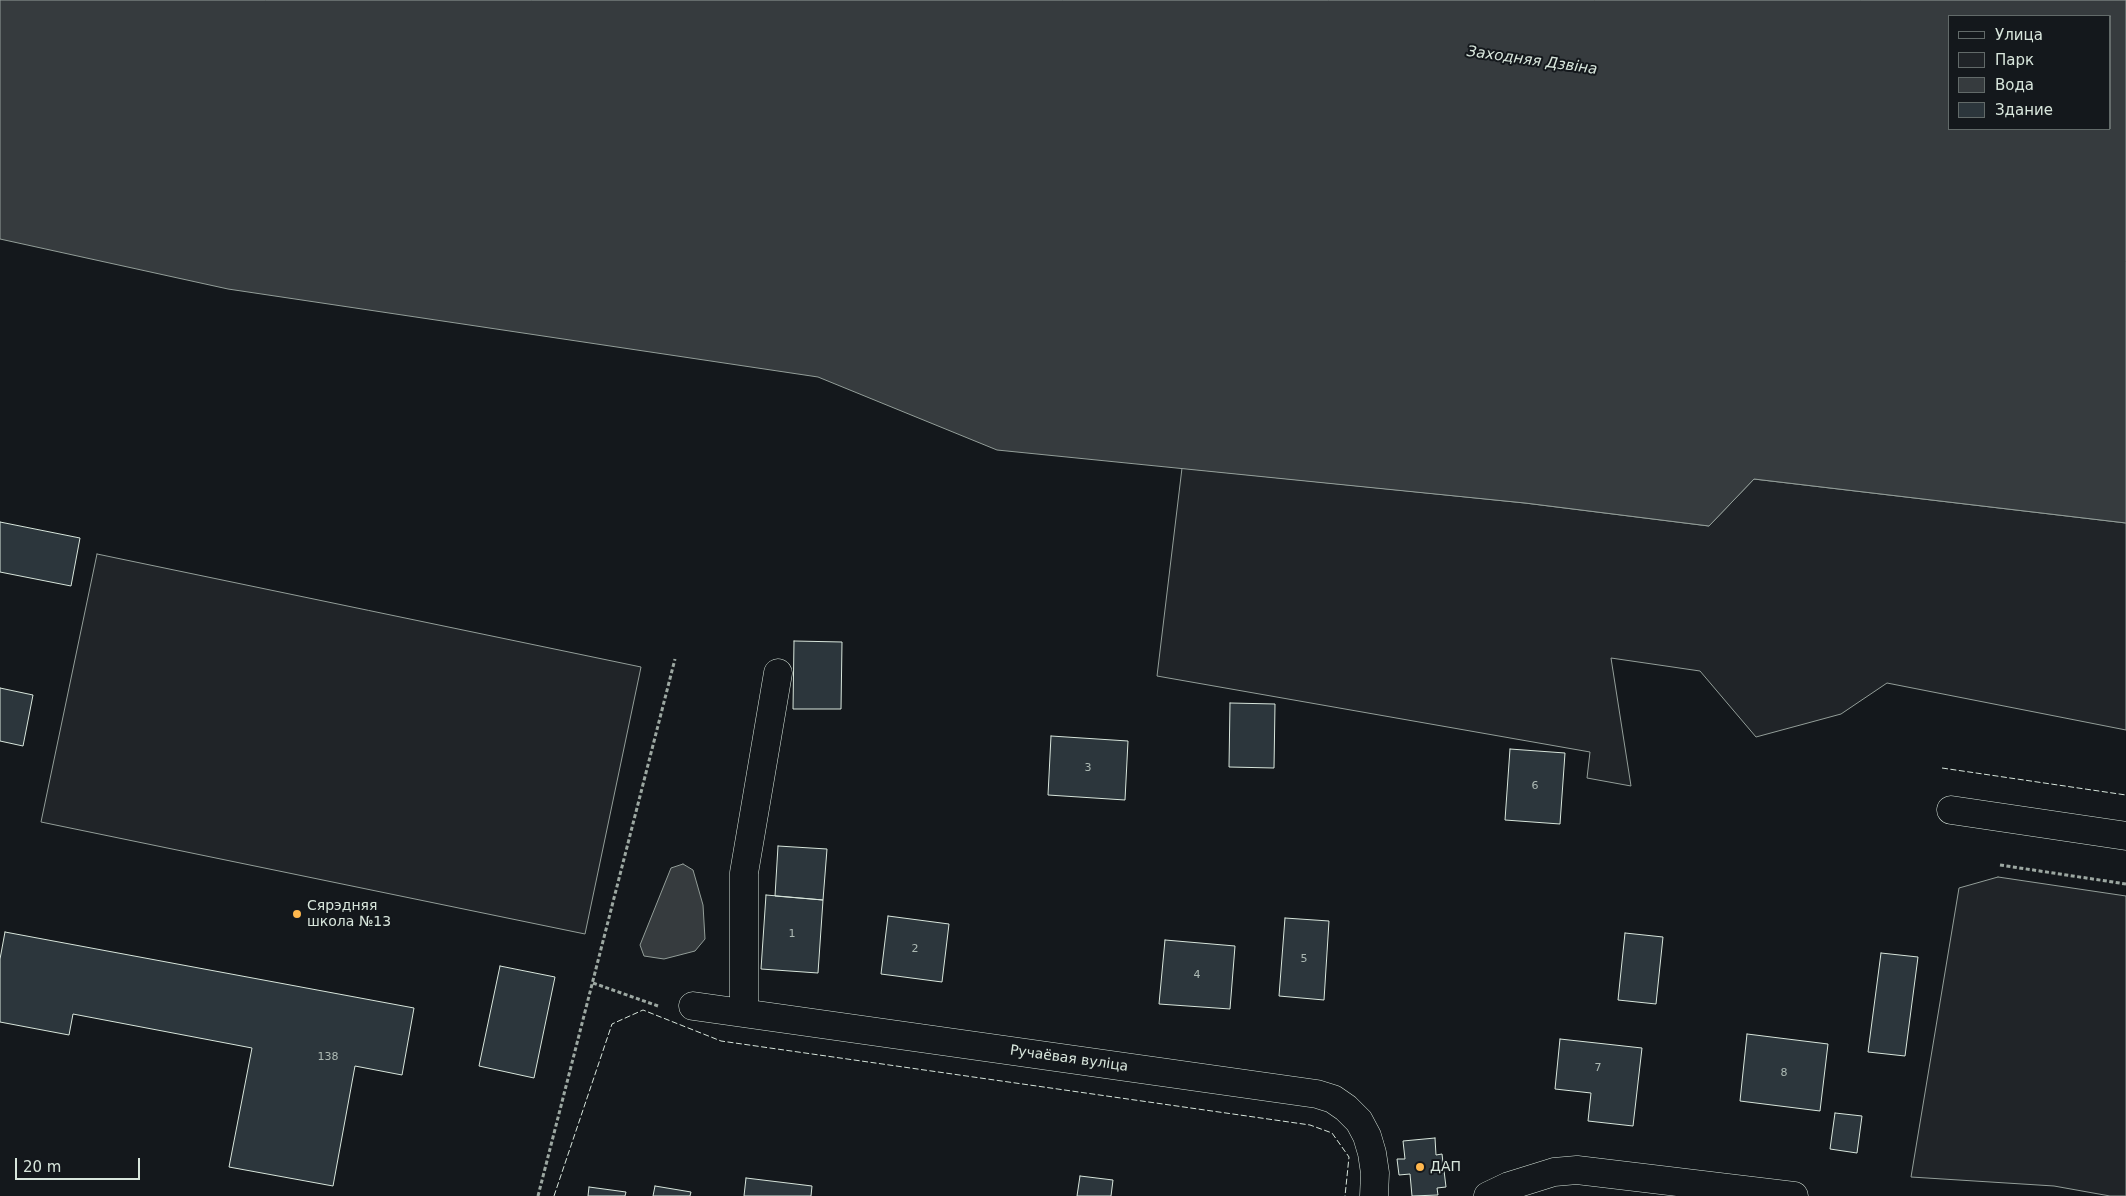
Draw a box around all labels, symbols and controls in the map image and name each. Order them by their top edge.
legend [1948,15,2111,130]
text: Улица [1995,26,2043,44]
water label: Заходняя Дзвіна [1466,43,1598,79]
text: Парк [1995,51,2034,69]
text: Вода [1995,76,2034,94]
text: Здание [1995,101,2053,119]
house number: 3 [1085,761,1091,775]
house number: 6 [1532,779,1538,793]
place label: Сярэдняя школа №13 [307,898,391,930]
marker: Сярэдняя школа №13 [291,908,303,920]
house number: 1 [789,927,795,941]
house number: 2 [912,942,918,956]
house number: 5 [1301,952,1307,966]
house number: 4 [1194,968,1200,982]
street label: Ручаёвая вуліца [1009,1042,1129,1076]
house number: 138 [318,1050,338,1064]
house number: 7 [1595,1061,1601,1075]
house number: 8 [1781,1066,1787,1080]
scale bar [18,1148,142,1180]
text: 20 m [23,1158,61,1176]
place label: ДАП [1430,1159,1461,1175]
marker: ДАП [1414,1161,1426,1173]

